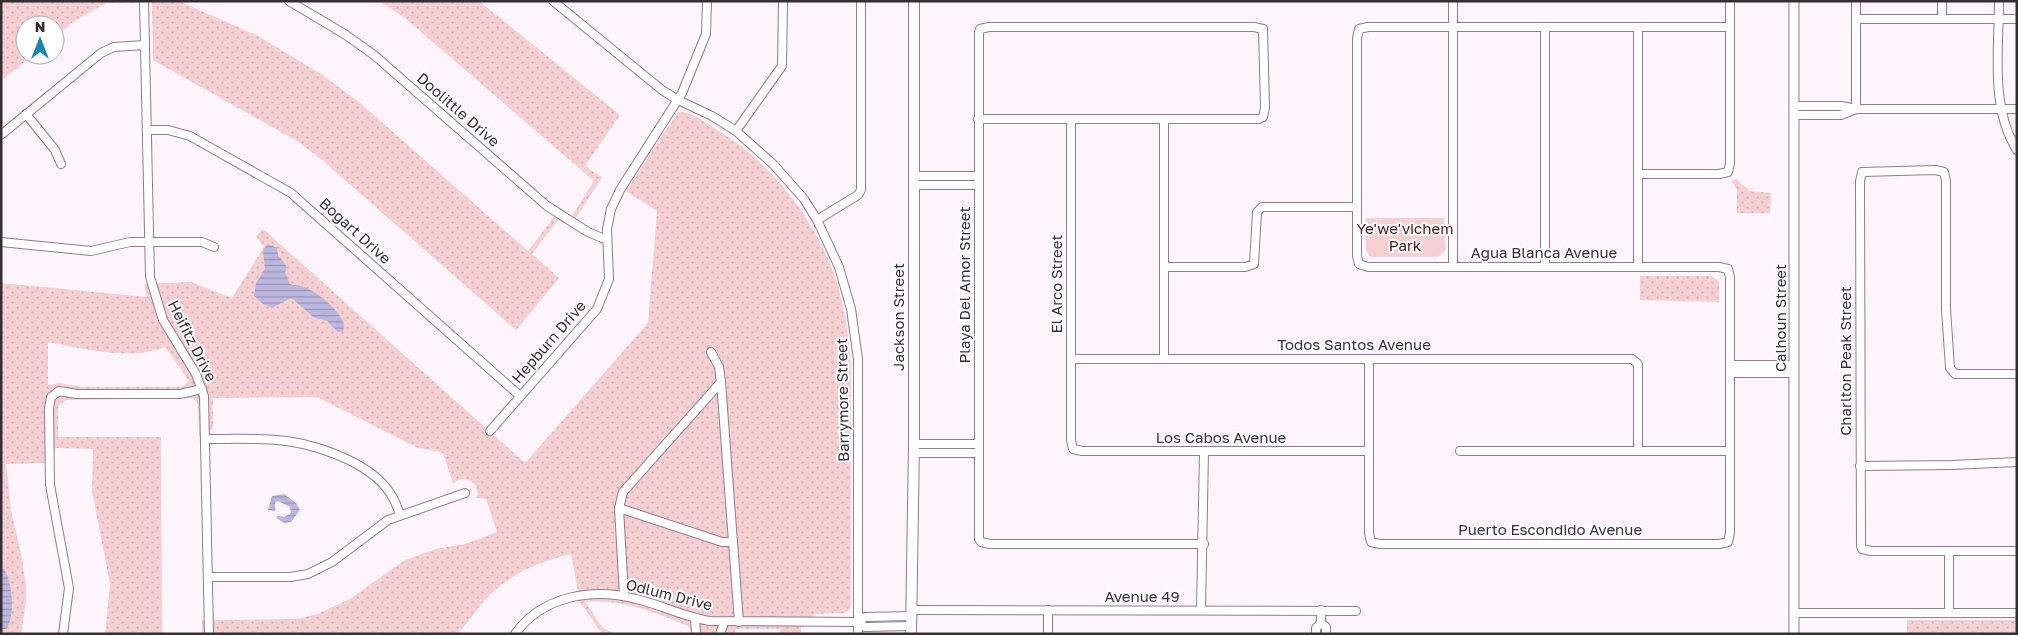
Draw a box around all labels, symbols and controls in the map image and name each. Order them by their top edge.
north arrow [15,15,65,65]
text: N [35,18,45,35]
street label: Doolittle Drive [414,69,504,150]
street label: Bogart Drive [316,194,395,267]
street label: Playa Del Amor Street [955,206,973,364]
park label: Ye'we'vichem Park [1357,219,1453,254]
street label: El Arco Street [1047,235,1065,333]
street label: Agua Blanca Avenue [1471,243,1617,261]
street label: Jackson Street [889,263,907,371]
street label: Calhoun Street [1771,264,1789,372]
street label: Charlton Peak Street [1836,286,1854,436]
street label: Hepburn Drive [507,296,589,386]
street label: Heifitz Drive [165,297,221,384]
street label: Todos Santos Avenue [1277,335,1431,353]
street label: Barrymore Street [832,338,852,462]
street label: Los Cabos Avenue [1156,428,1287,446]
street label: Puerto Escondido Avenue [1458,520,1642,538]
street label: Odlum Drive [624,575,715,614]
street label: Avenue 49 [1105,587,1179,605]

